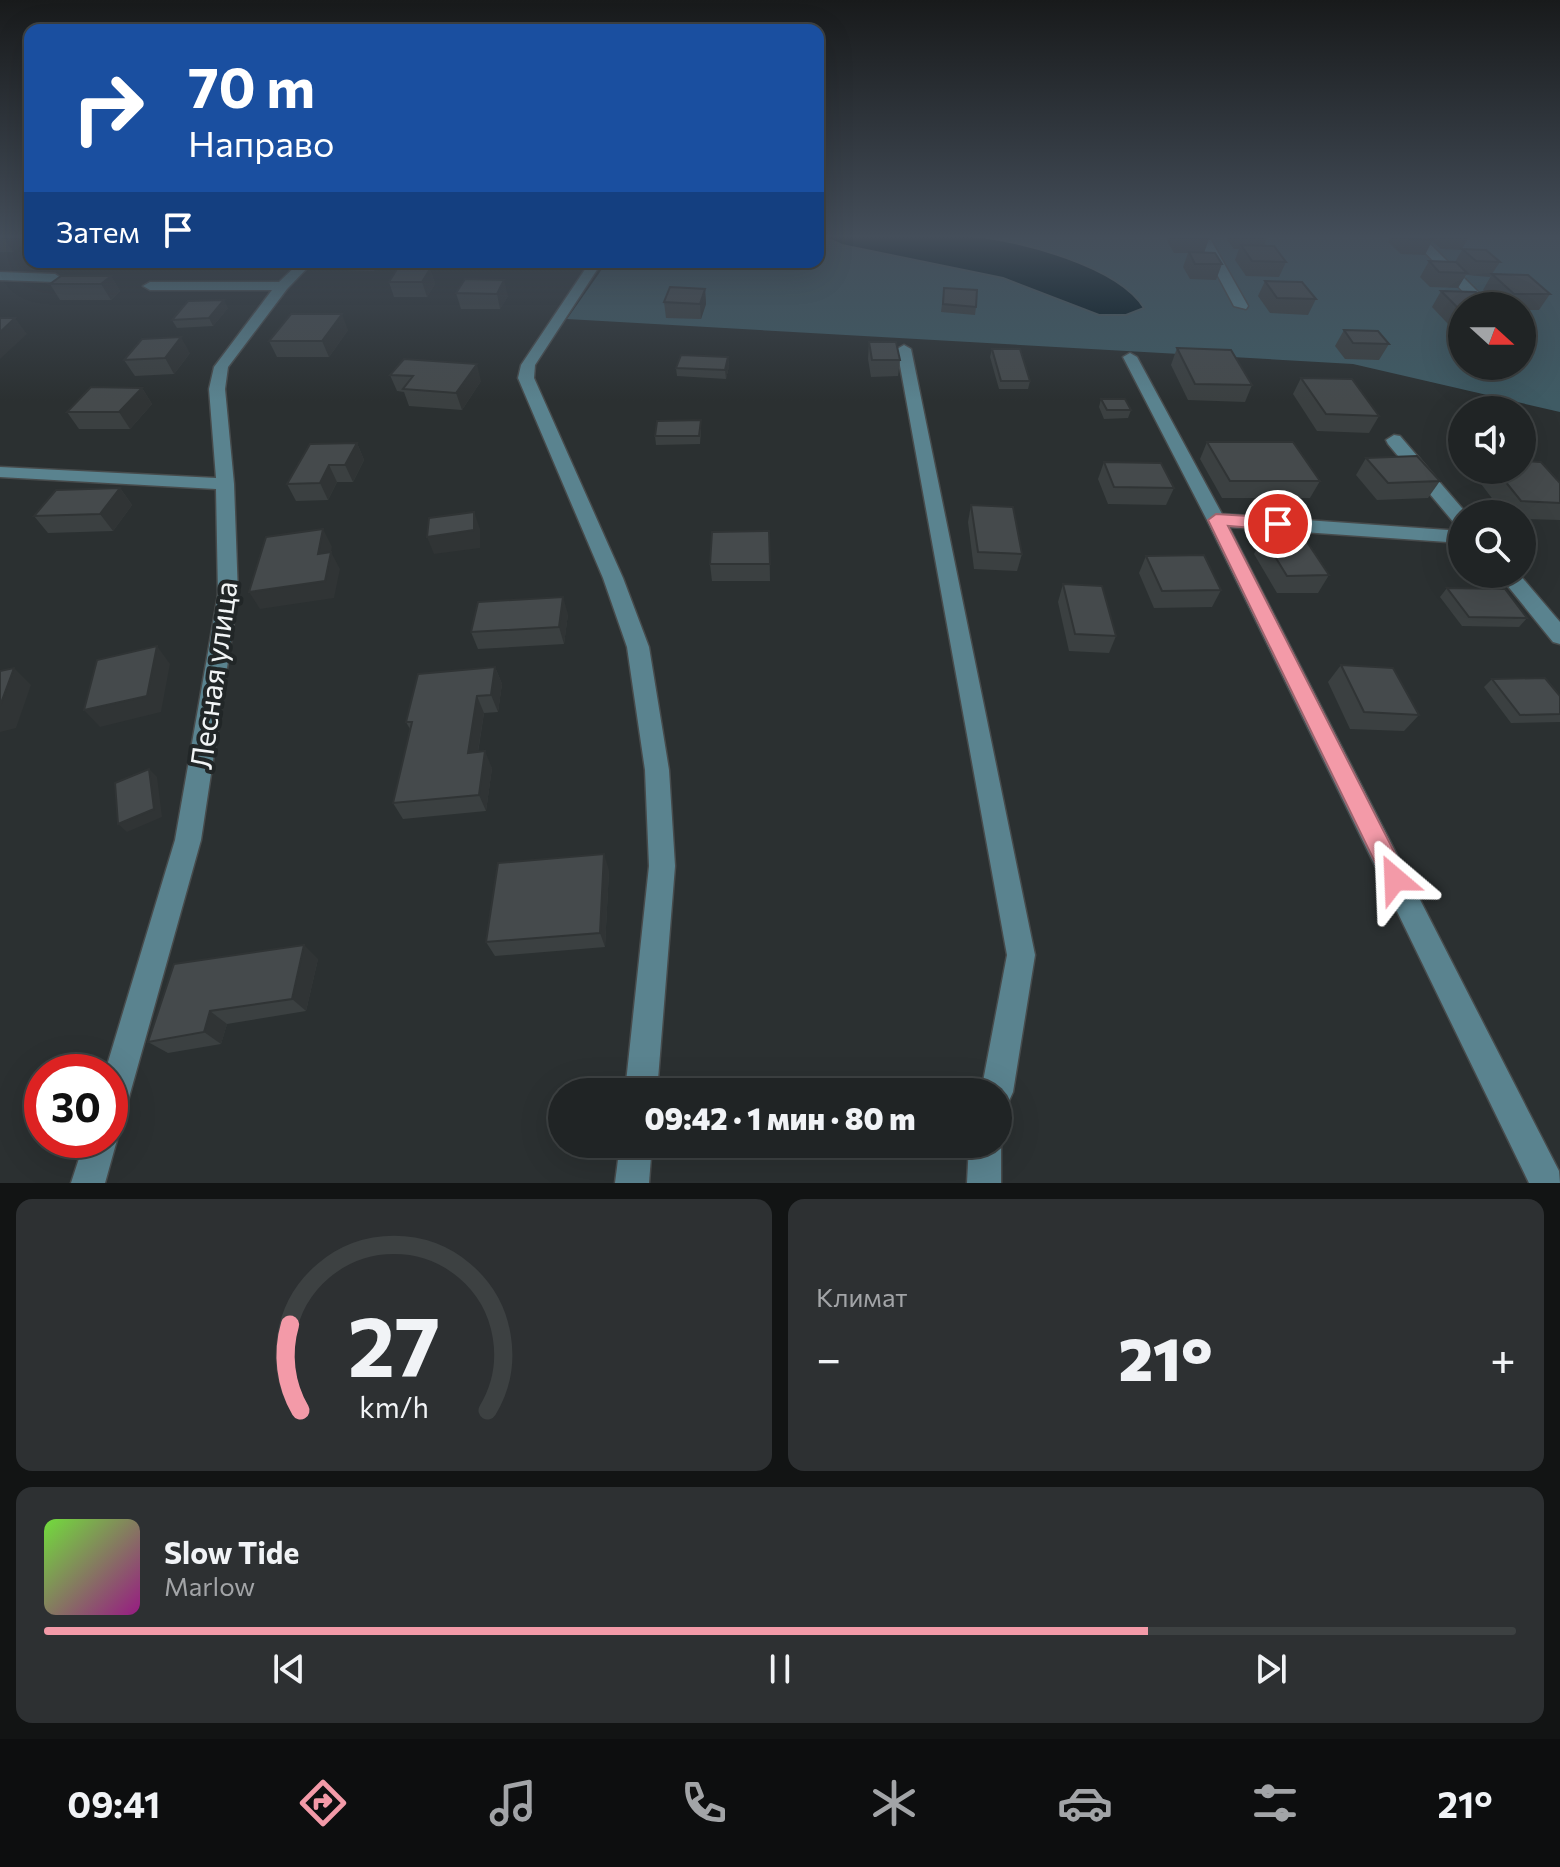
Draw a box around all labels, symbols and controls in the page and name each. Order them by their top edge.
text: 70 m [188,51,315,120]
icon: right [56,56,160,160]
text: Направо [188,120,334,164]
icon: arrive [156,208,200,252]
text: Затем [56,212,140,249]
north arrow [1448,292,1536,380]
map controls [1448,292,1536,588]
button: sound [1448,396,1536,484]
pin [1244,490,1312,558]
button: search [1448,500,1536,588]
icon: arrive [1256,502,1300,546]
street label: Лесная улица [180,579,244,771]
position arrow [1353,837,1437,921]
speed limit sign: 30 [24,1054,128,1158]
text: 09:42 · 1 мин · 80 m [644,1099,916,1136]
text: Климат [816,1281,908,1312]
text: 27 [348,1292,440,1394]
text: 21° [1118,1320,1213,1393]
text: − [816,1330,841,1384]
text: + [1490,1330,1516,1384]
text: km/h [359,1389,429,1424]
text: Slow Tide [164,1533,299,1570]
text: Marlow [164,1570,255,1601]
icon: previous [267,1647,311,1691]
icon: pause [758,1647,802,1691]
icon: next [1249,1647,1293,1691]
icon: directions [295,1775,351,1831]
icon: music [485,1775,541,1831]
icon: phone [676,1775,732,1831]
icon: climate [866,1775,922,1831]
icon: car [1057,1775,1113,1831]
icon: filters [1247,1775,1303,1831]
text: 09:41 [67,1781,160,1825]
text: 21° [1438,1781,1493,1825]

